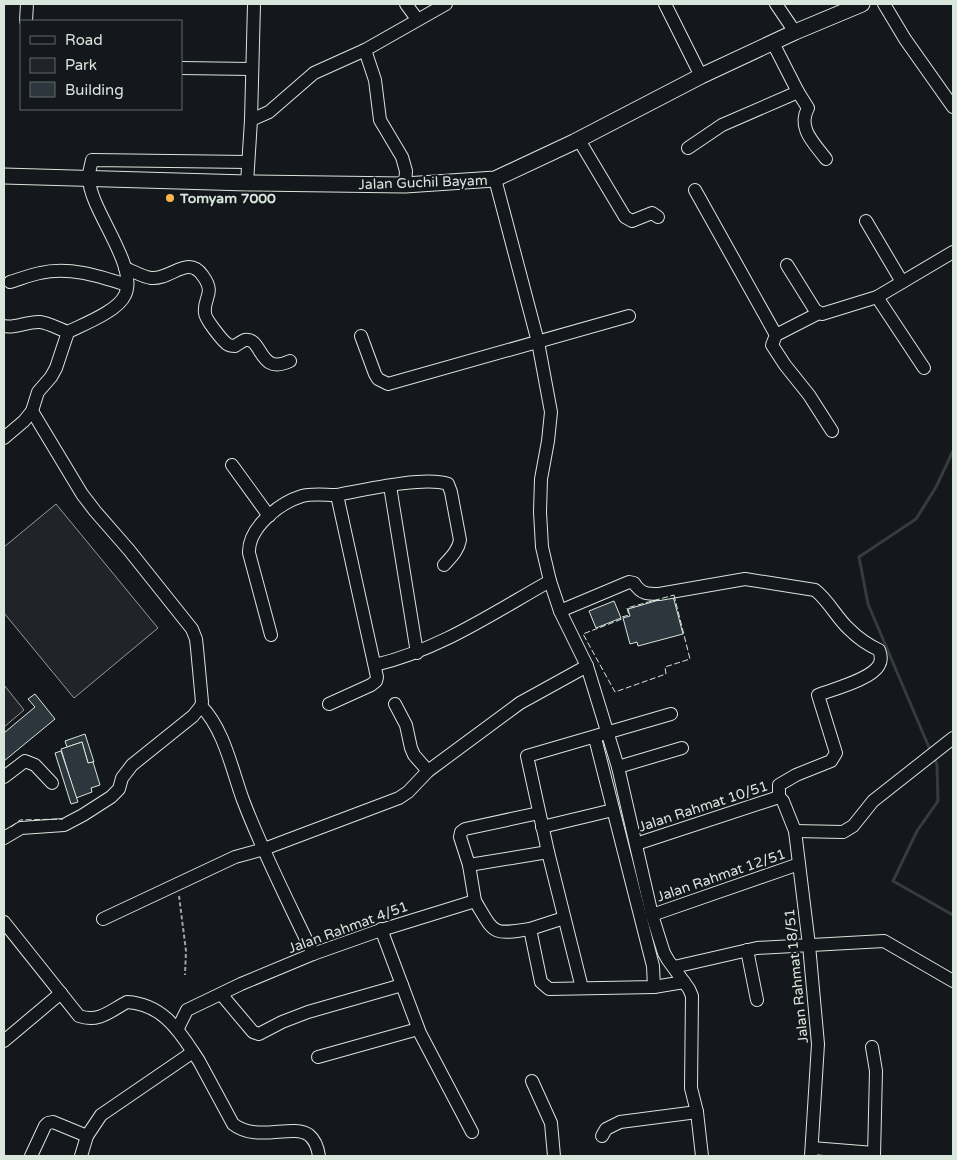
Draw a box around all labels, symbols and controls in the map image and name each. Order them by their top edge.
legend [20,20,182,110]
text: Road [65,31,103,49]
text: Park [65,56,97,74]
text: Building [65,81,124,99]
street label: Jalan Guchil Bayam [358,172,488,193]
place label: Tomyam 7000 [179,190,276,207]
marker: Tomyam 7000 [164,192,176,204]
street label: Jalan Rahmat 10/51 [636,778,770,835]
street label: Jalan Rahmat 12/51 [654,845,788,906]
street label: Jalan Rahmat 4/51 [286,898,410,957]
street label: Jalan Rahmat 18/51 [781,908,812,1044]

